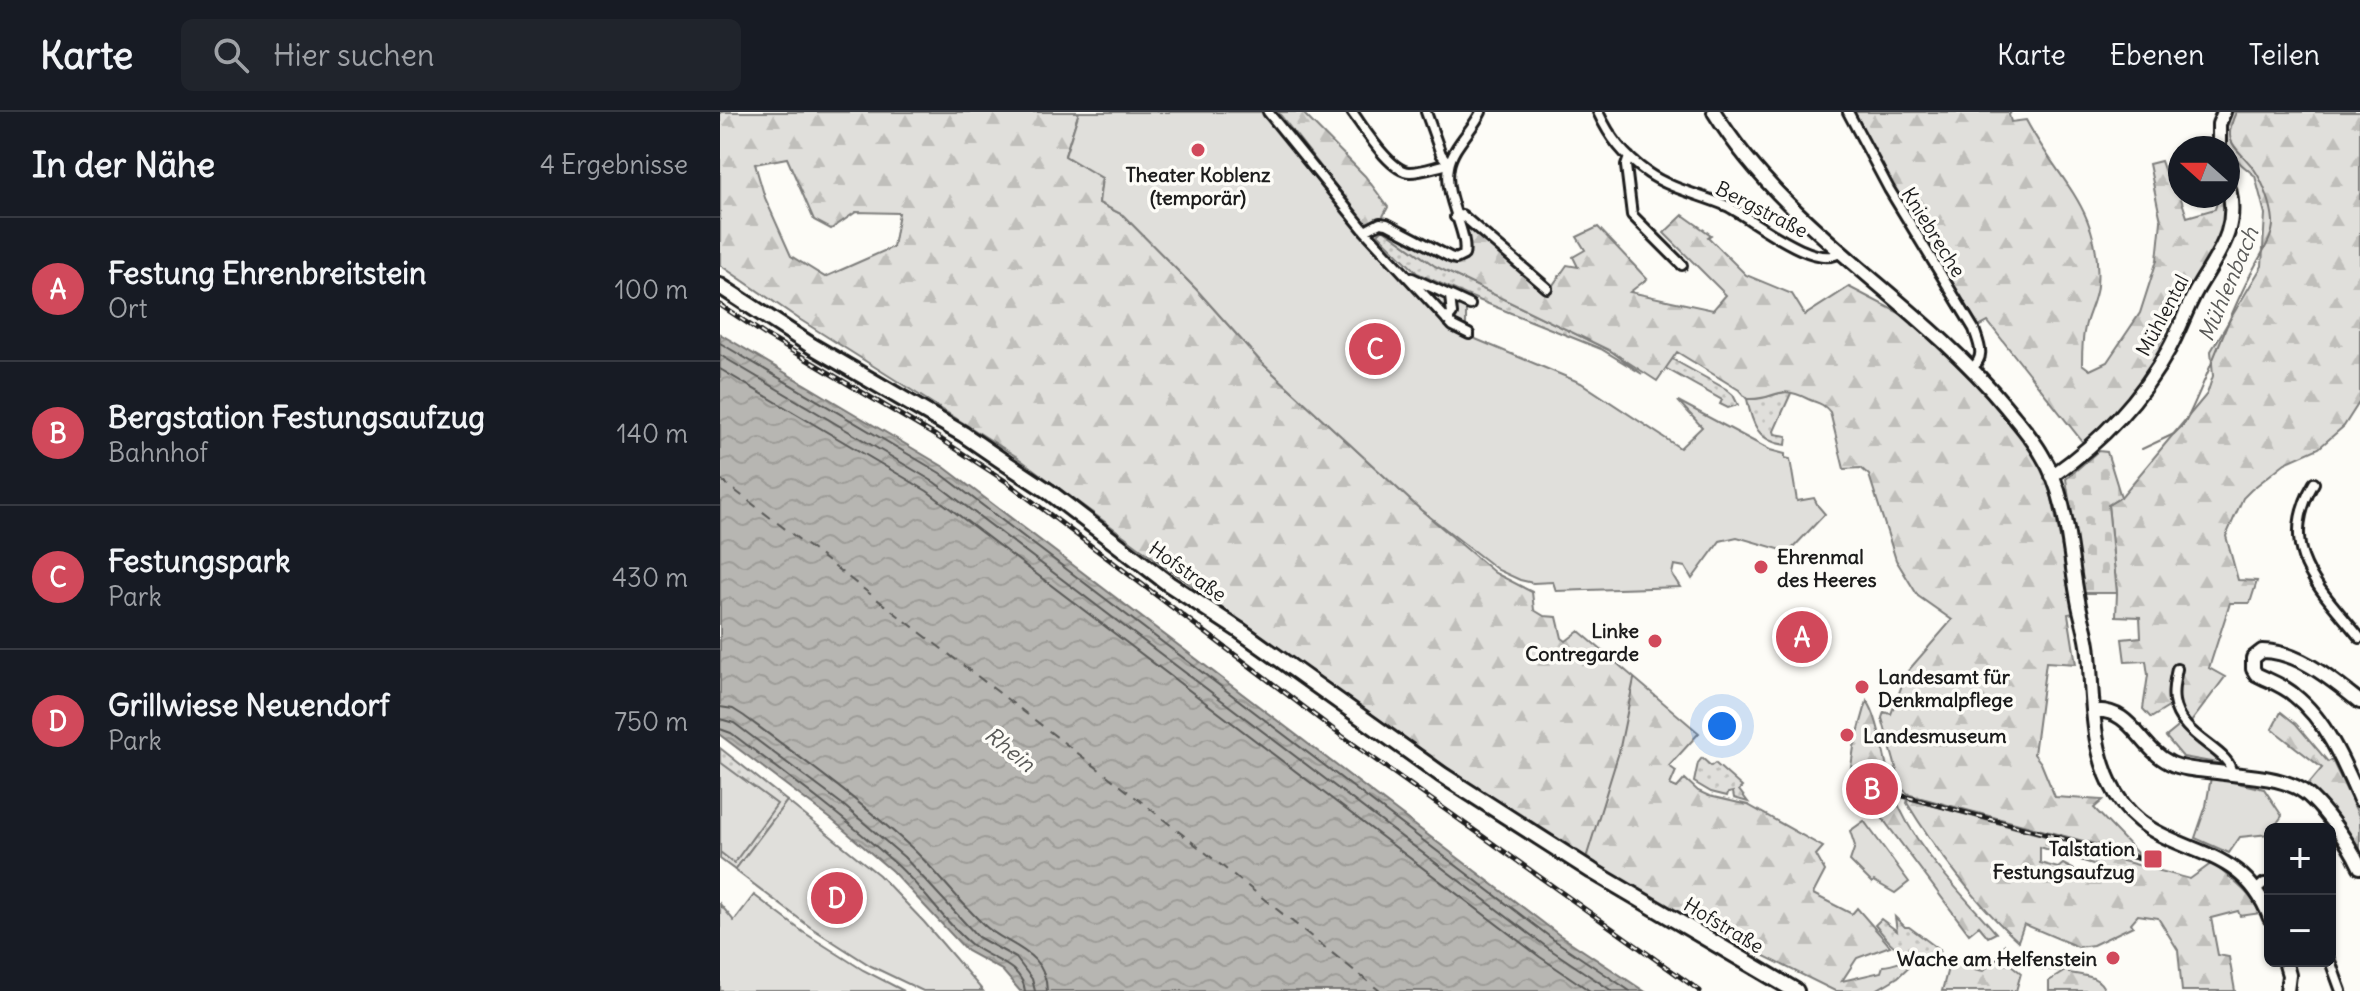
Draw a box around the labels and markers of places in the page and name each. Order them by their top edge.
marker: Theater Koblenz (temporär) [1189,141,1207,159]
place label: Theater Koblenz (temporär) [1125,162,1271,210]
pin: C [1349,319,1401,379]
place label: Ehrenmal des Heeres [1777,544,1877,592]
marker: Ehrenmal des Heeres [1752,558,1770,576]
pin: A [1776,607,1828,667]
place label: Linke Contregarde [1525,618,1639,666]
marker: Linke Contregarde [1646,632,1664,650]
place label: Landesamt für Denkmalpflege [1878,664,2013,712]
marker: Landesamt für Denkmalpflege [1853,678,1871,696]
place label: Landesmuseum [1863,723,2007,748]
marker: Landesmuseum [1838,726,1856,744]
pin: B [1846,759,1898,819]
place label: Talstation Festungsaufzug [1993,836,2135,884]
marker: Talstation Festungsaufzug [2142,848,2164,870]
pin: D [811,868,863,928]
place label: Wache am Helfenstein [1897,946,2097,971]
marker: Wache am Helfenstein [2104,949,2122,967]

